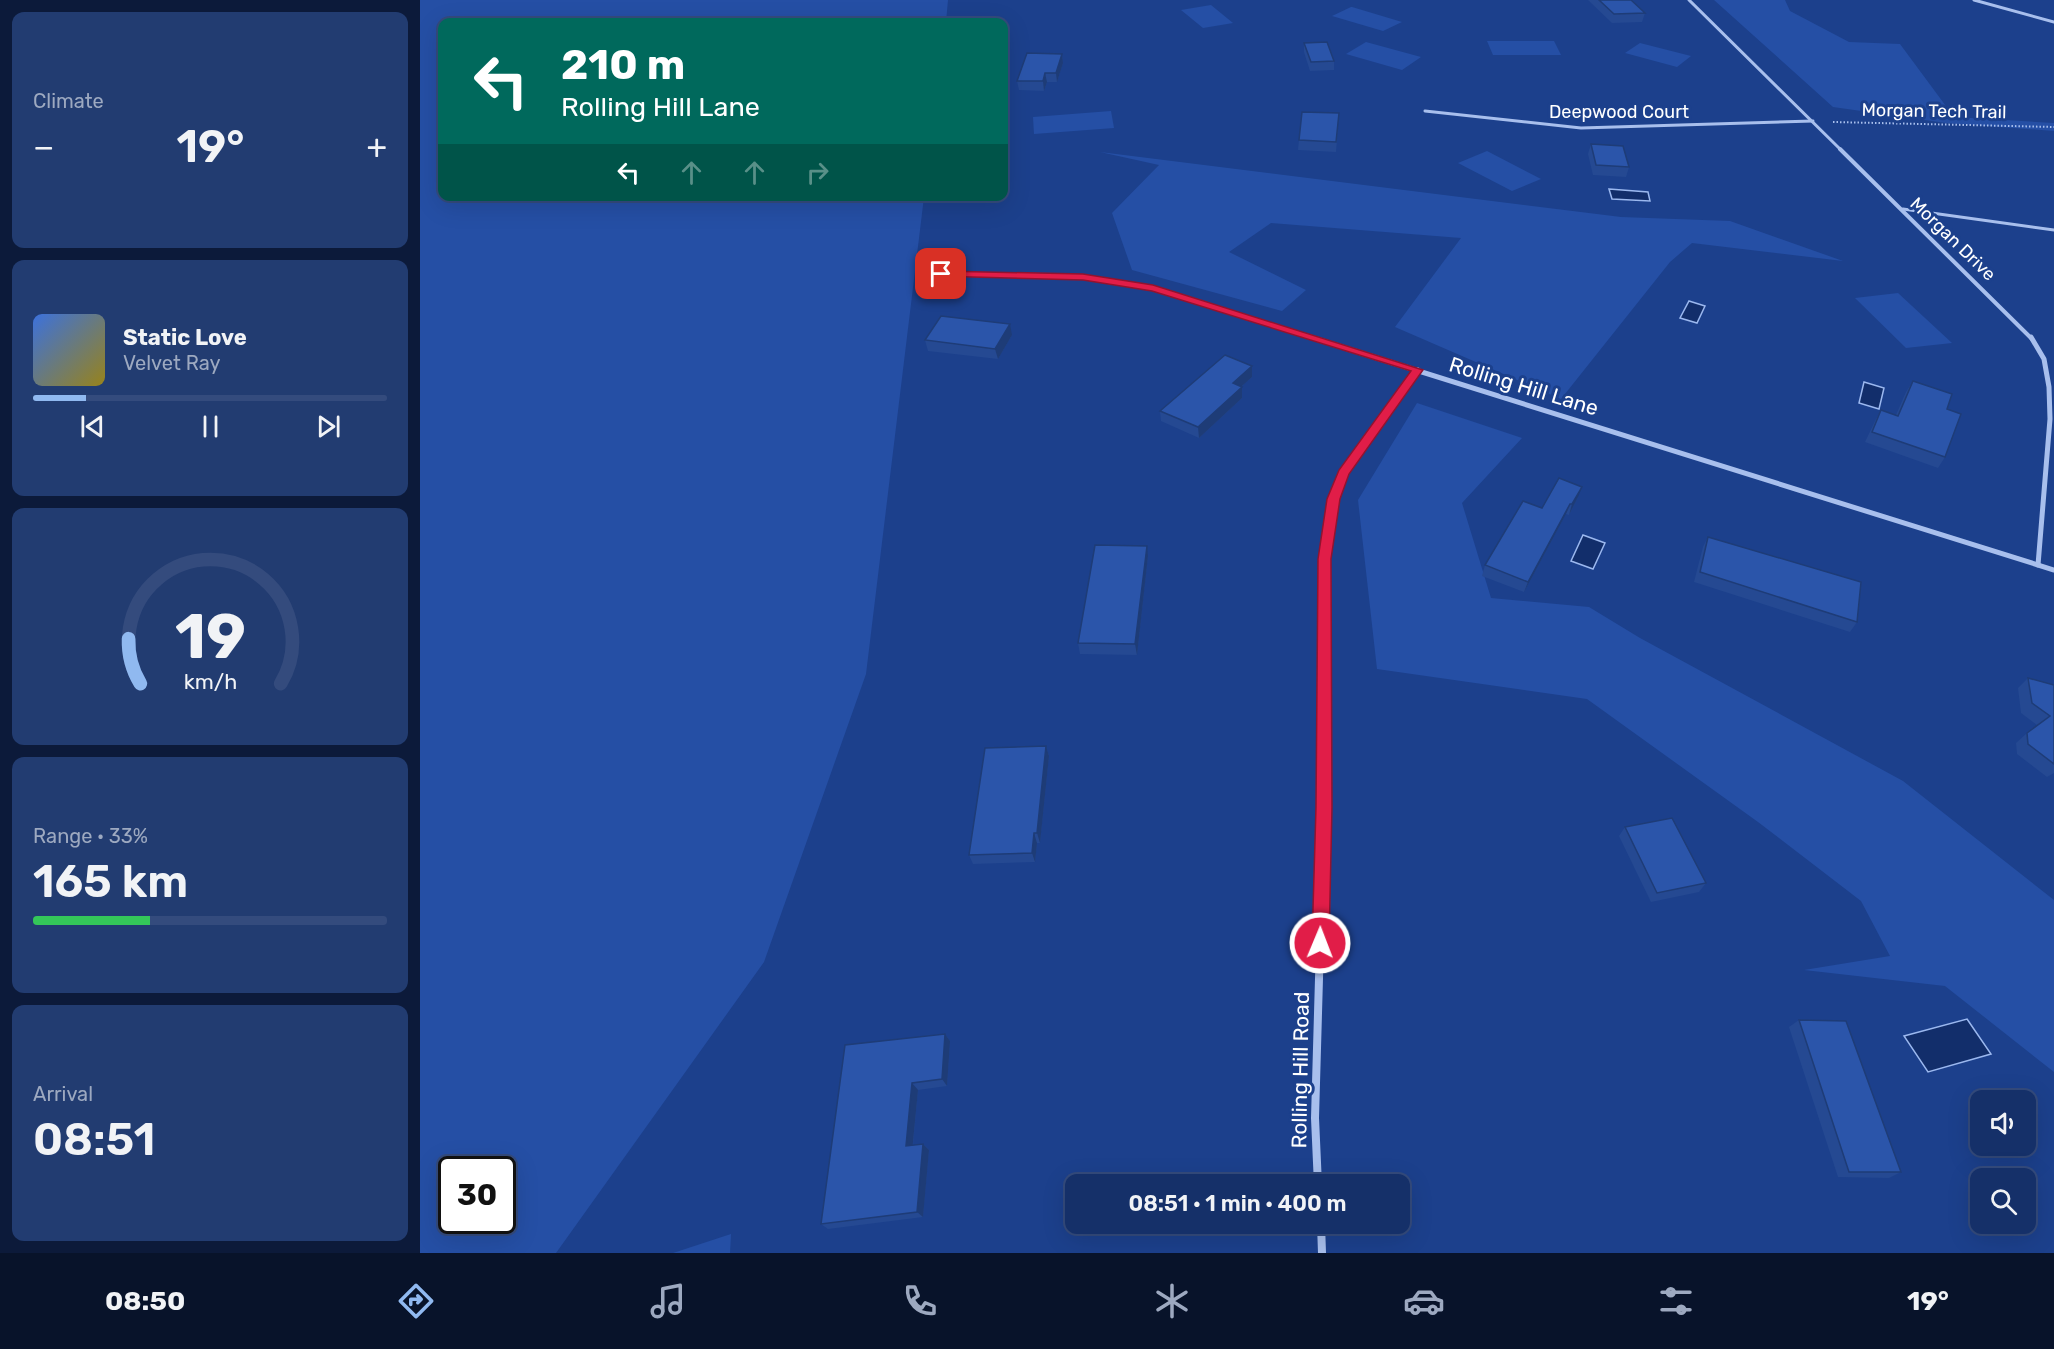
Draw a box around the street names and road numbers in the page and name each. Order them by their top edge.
street label: Morgan Tech Trail [1861,99,2007,123]
street label: Deepwood Court [1549,101,1689,123]
street label: Morgan Drive [1906,193,2000,285]
street label: Rolling Hill Lane [1446,351,1602,421]
street label: Rolling Hill Road [1286,992,1314,1148]

